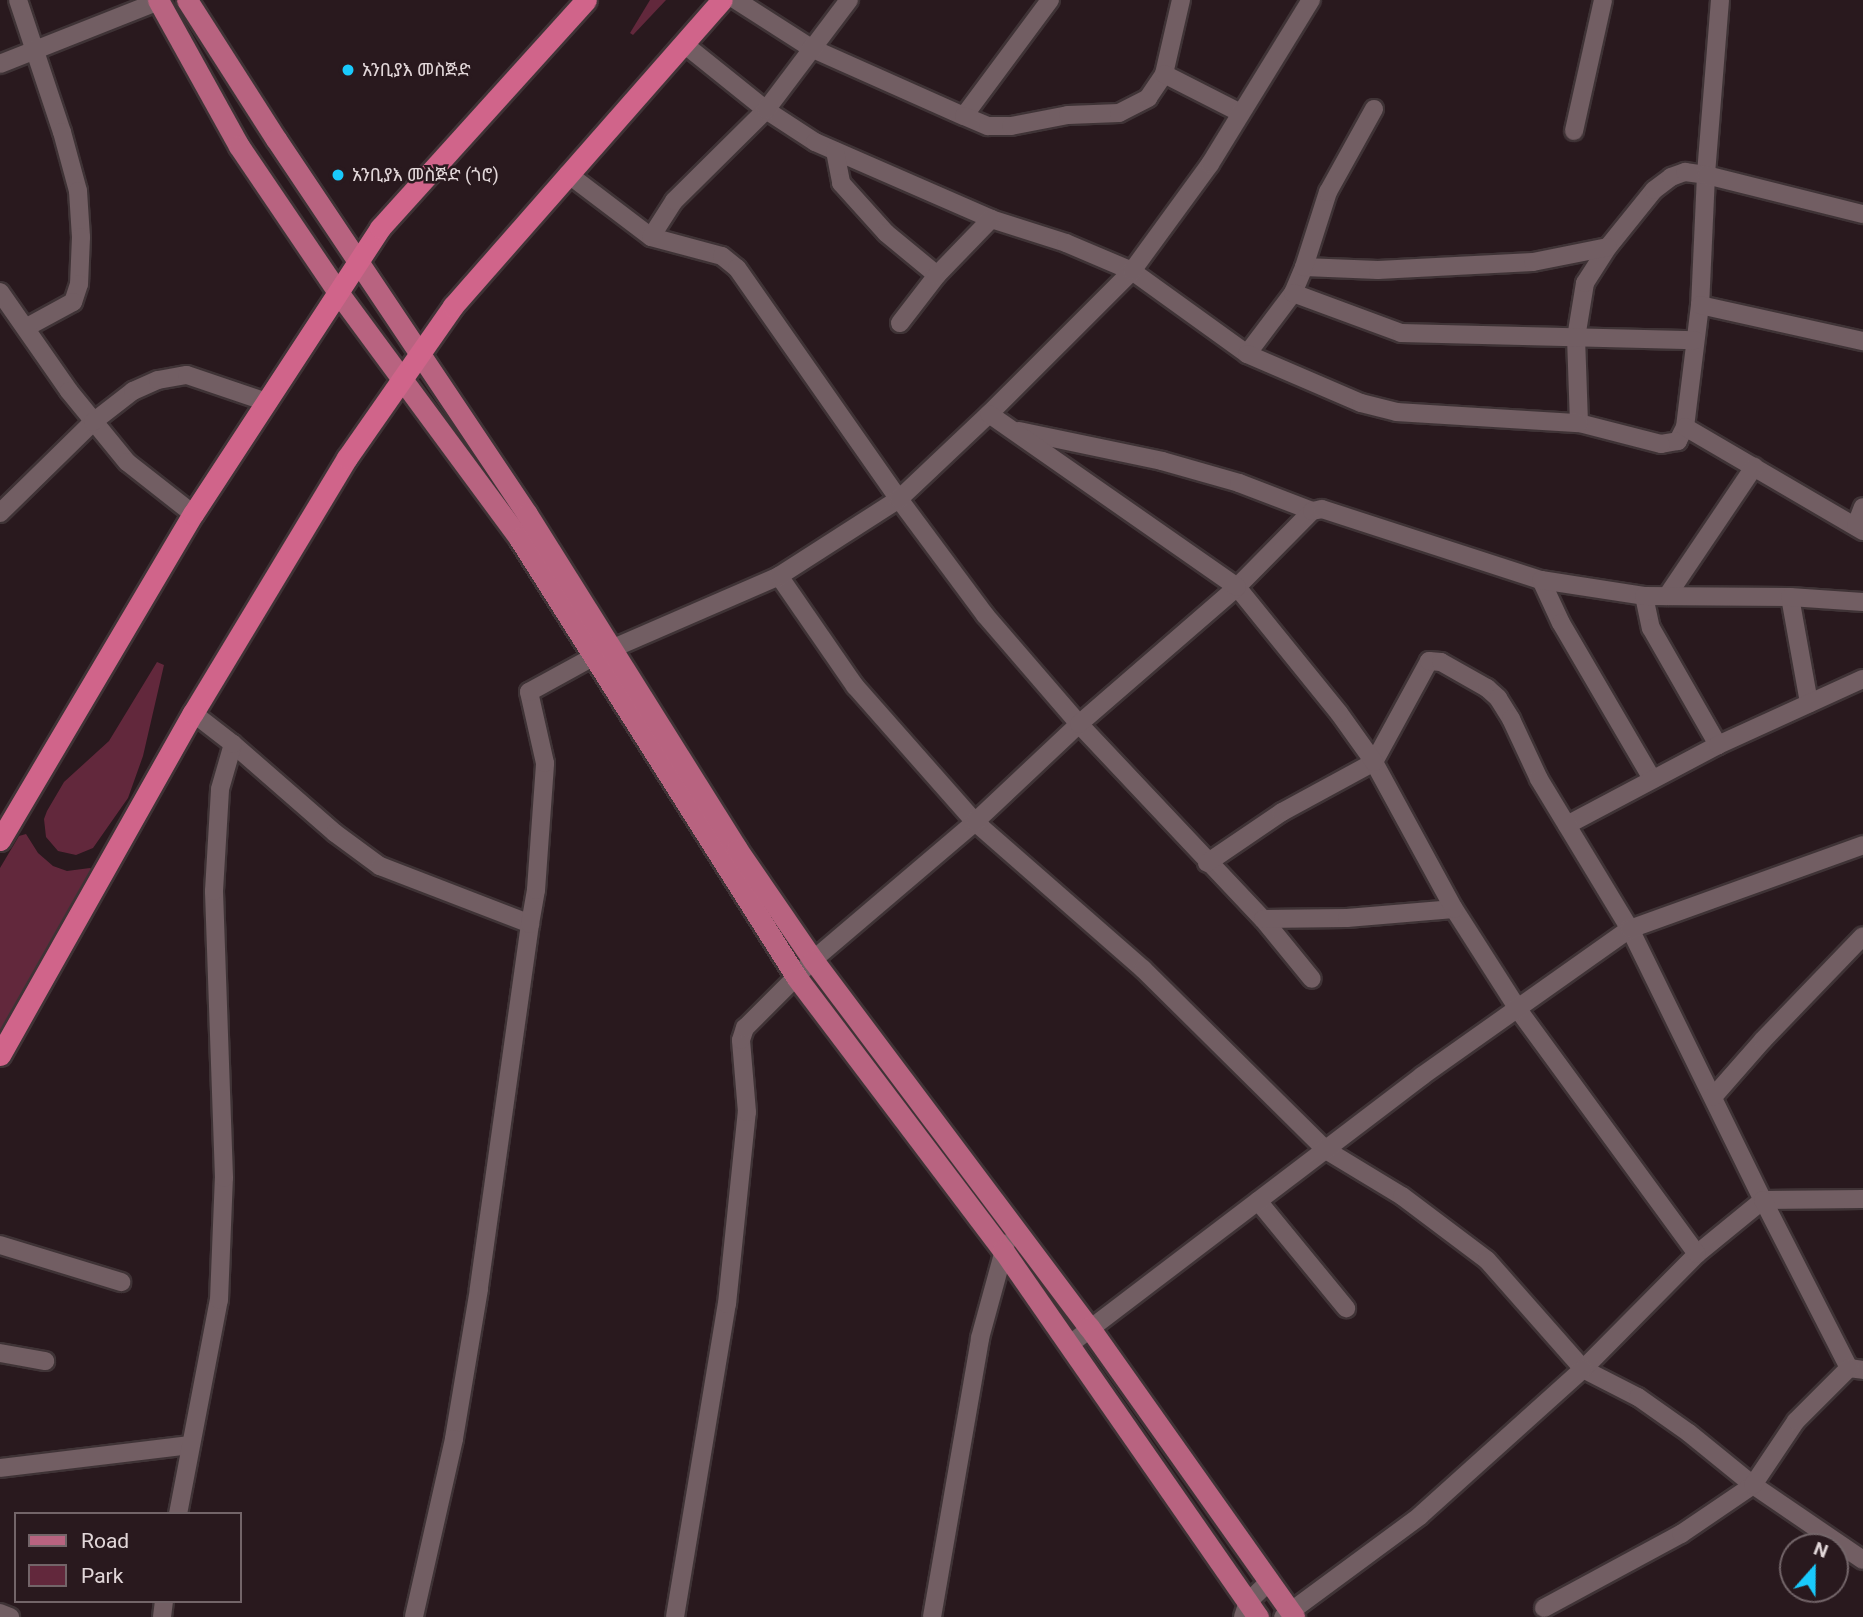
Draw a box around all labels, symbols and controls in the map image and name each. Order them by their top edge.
place label: አንቢያእ መስጅድ [362,59,471,81]
marker: አንቢያእ መስጅድ [340,62,356,78]
place label: አንቢያእ መስጅድ (ጎሮ) [352,164,499,186]
marker: አንቢያእ መስጅድ (ጎሮ) [330,167,346,183]
legend [14,1512,242,1603]
text: Road [81,1529,129,1553]
north arrow [1779,1533,1849,1603]
text: N [1811,1537,1831,1563]
text: Park [81,1564,123,1588]

